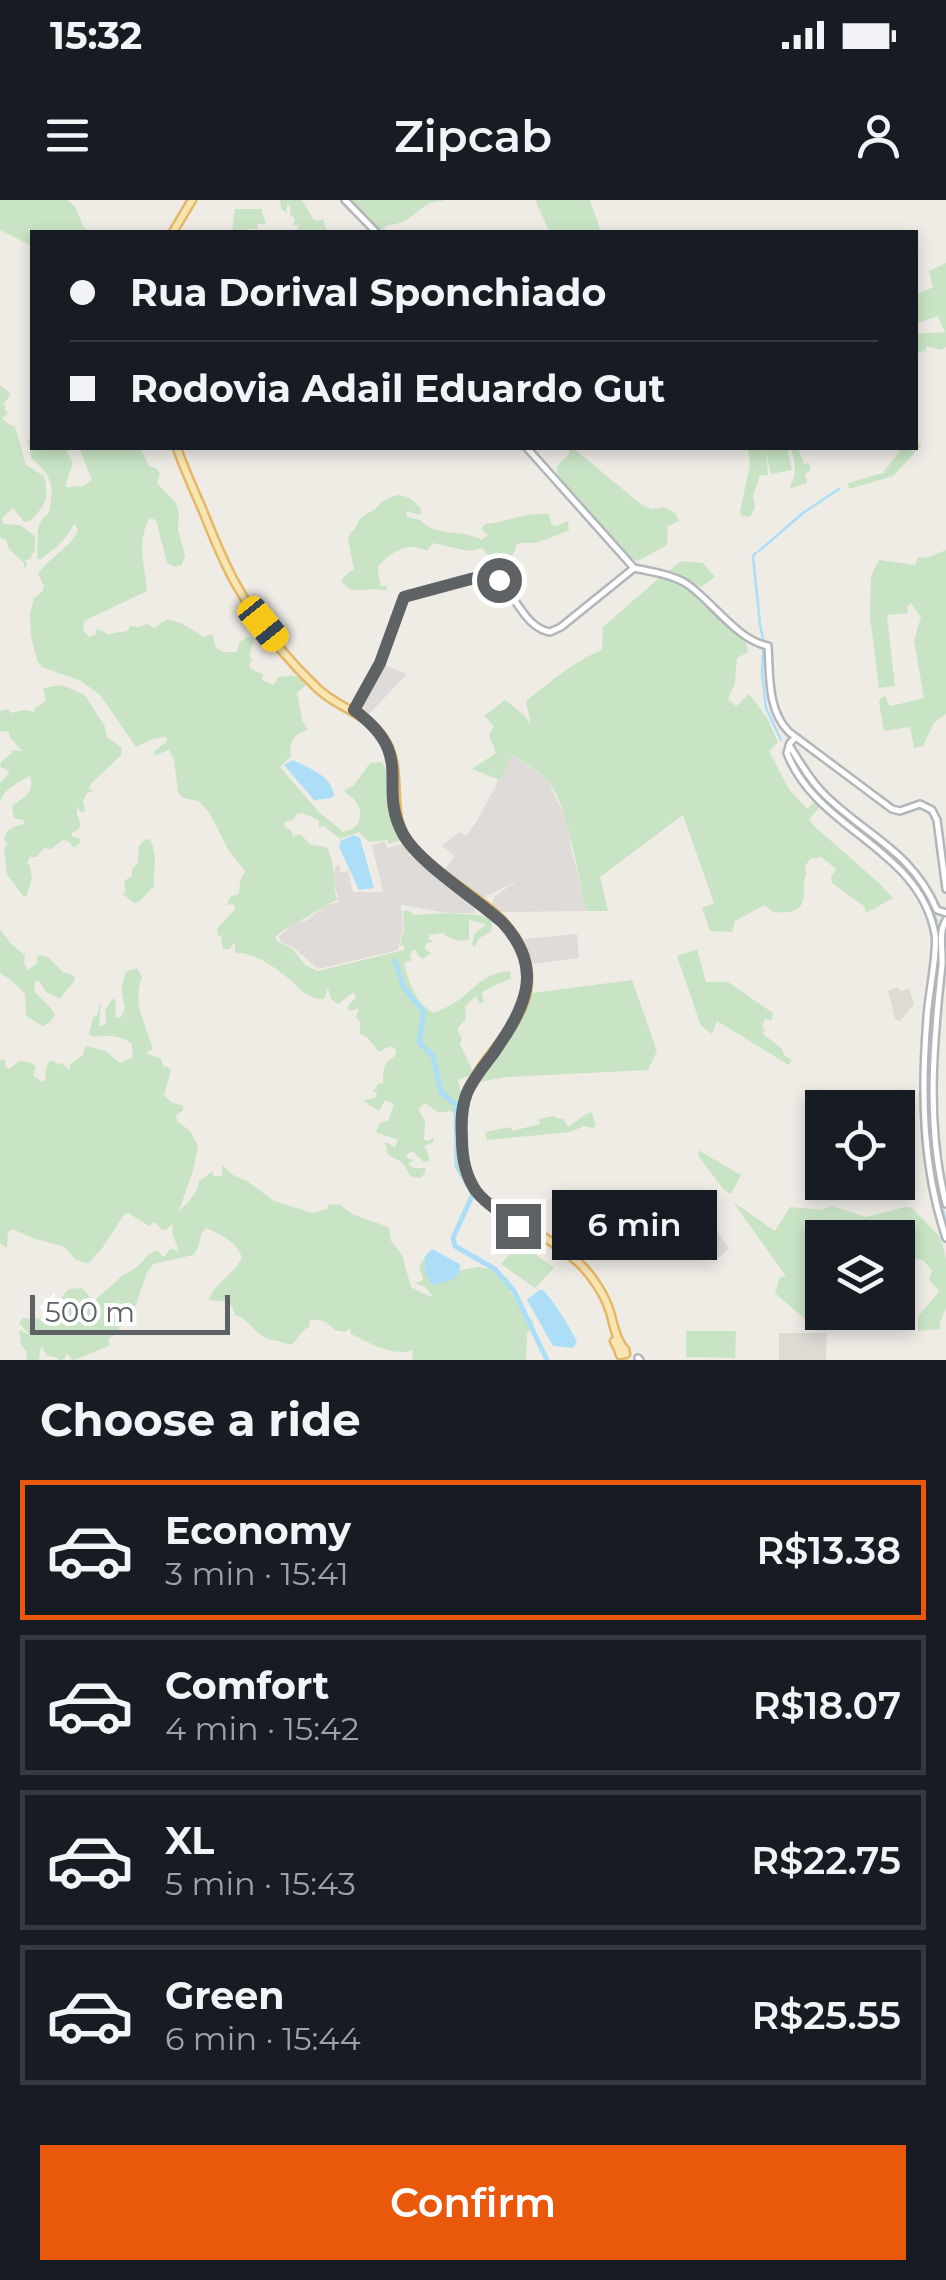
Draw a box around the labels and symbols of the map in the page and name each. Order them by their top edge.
route start [477,558,522,603]
car [232,591,294,657]
callout: 6 min [553,1191,718,1261]
route end [496,1204,541,1249]
scale bar [30,1290,230,1334]

